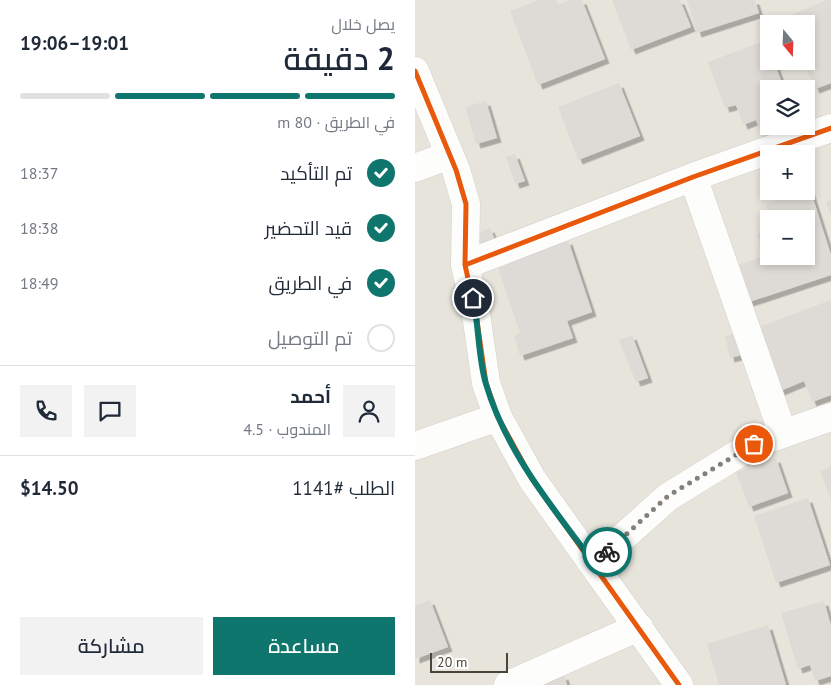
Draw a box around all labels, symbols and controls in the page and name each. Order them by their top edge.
text: يصل خلال [331,14,395,34]
north arrow [760,15,815,70]
map controls [760,15,815,265]
text: 19:01–19:06 [20,31,129,55]
text: 2 دقيقة [284,37,395,79]
button: layers [760,80,815,135]
text: في الطريق · 80 m [277,112,395,132]
button: + [760,145,815,200]
icon: check [367,159,395,187]
text: تم التأكيد [280,161,352,185]
text: 18:37 [20,163,58,183]
button: − [760,210,815,265]
icon: check [367,214,395,242]
text: قيد التحضير [265,216,352,240]
text: 18:38 [20,218,58,238]
icon: check [367,269,395,297]
text: في الطريق [269,271,352,295]
text: 18:49 [20,273,58,293]
pin [452,277,494,319]
icon: home [459,284,487,312]
text: تم التوصيل [268,326,352,350]
text: أحمد [290,384,331,408]
button: phone [20,385,72,437]
button: chat [84,385,136,437]
button: person [343,385,395,437]
text: المندوب · 4.5 [243,419,331,439]
pin [733,423,775,465]
icon: bag [740,430,768,458]
text: $14.50 [20,476,79,500]
text: الطلب #1141 [292,476,395,500]
courier [582,527,632,577]
icon: bike [593,538,621,566]
button: مشاركة [20,617,203,675]
button: مساعدة [213,617,395,675]
scale bar [430,650,507,673]
text: 20 m [437,653,467,671]

